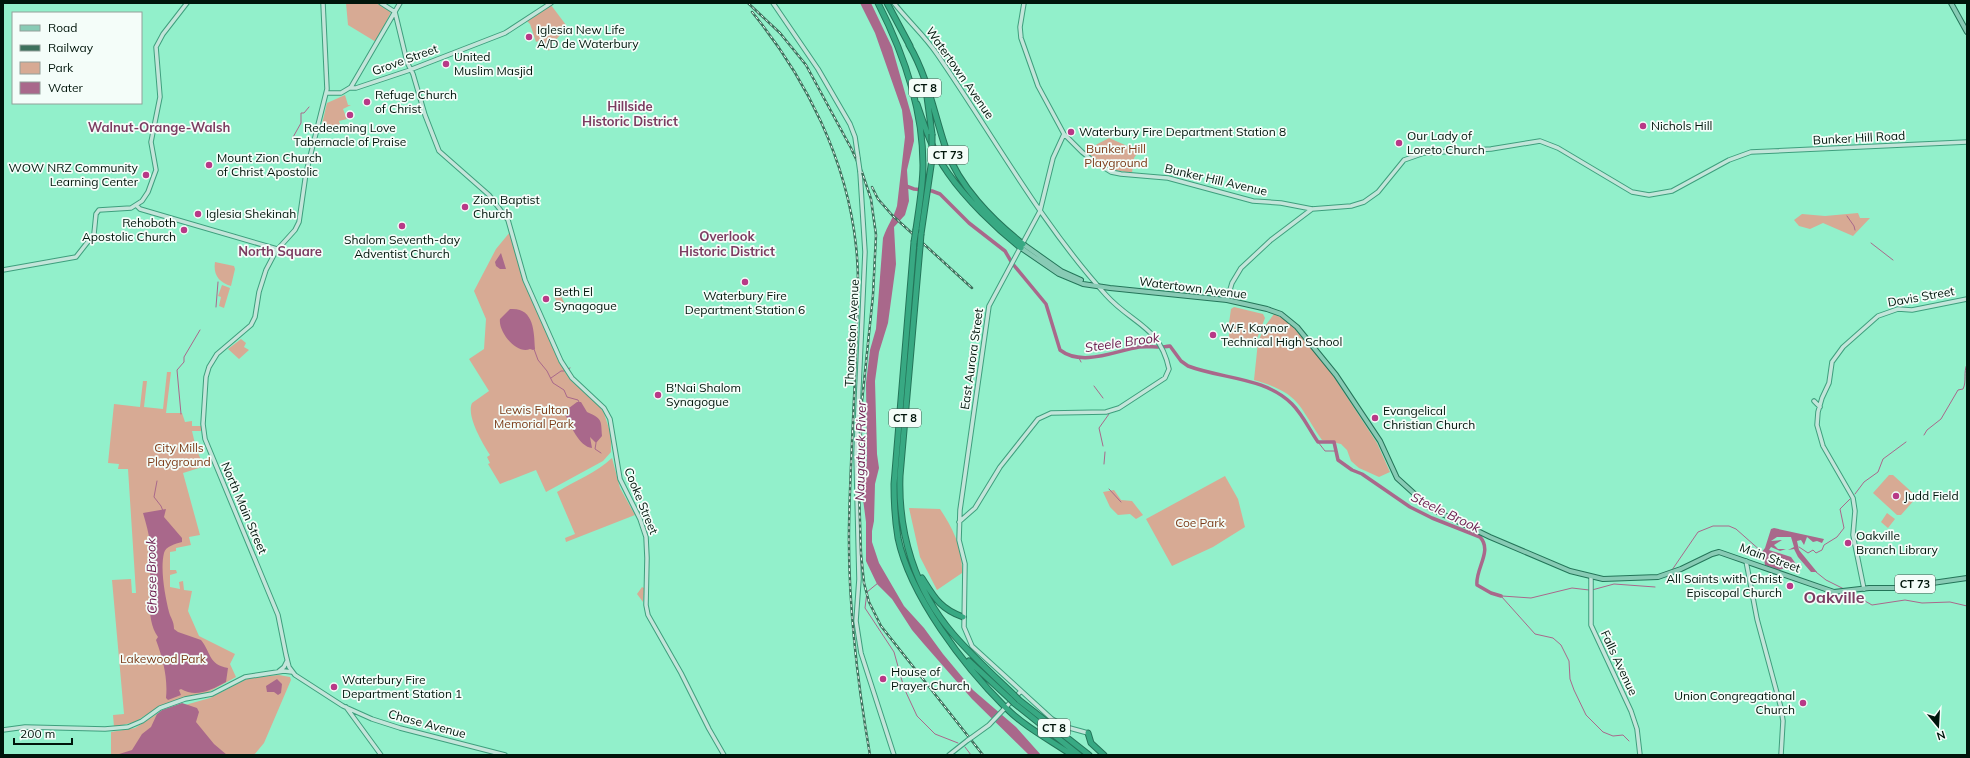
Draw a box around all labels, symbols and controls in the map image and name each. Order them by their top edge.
legend [12,12,142,104]
text: Road [48,20,77,35]
place label: Iglesia New Life A/D de Waterbury [537,22,639,51]
street label: Watertown Avenue [923,24,998,121]
marker: Iglesia New Life A/D de Waterbury [524,32,534,42]
text: Railway [48,40,94,55]
street label: Grove Street [370,41,440,78]
place label: United Muslim Masjid [454,49,533,78]
marker: United Muslim Masjid [441,59,451,69]
text: Park [48,60,74,75]
road number: CT 8 [909,79,941,97]
text: Water [48,80,84,95]
place label: Refuge Church of Christ [375,87,457,116]
marker: Refuge Church of Christ [362,97,372,107]
district label: Hillside Historic District [582,98,678,129]
marker: Redeeming Love Tabernacle of Praise [345,110,355,120]
place label: Nichols Hill [1651,118,1712,133]
district label: Walnut-Orange-Walsh [88,119,230,135]
place label: Redeeming Love Tabernacle of Praise [294,120,406,149]
marker: Nichols Hill [1638,121,1648,131]
place label: Waterbury Fire Department Station 8 [1079,124,1286,139]
marker: Waterbury Fire Department Station 8 [1066,127,1076,137]
place label: Our Lady of Loreto Church [1407,128,1485,157]
street label: Bunker Hill Road [1812,128,1906,147]
marker: Our Lady of Loreto Church [1394,138,1404,148]
park label: Bunker Hill Playground [1084,141,1148,170]
road number: CT 73 [928,146,968,164]
place label: Mount Zion Church of Christ Apostolic [217,150,322,179]
place label: WOW NRZ Community Learning Center [9,160,139,189]
marker: Mount Zion Church of Christ Apostolic [204,160,214,170]
street label: Bunker Hill Avenue [1163,160,1269,199]
marker: WOW NRZ Community Learning Center [141,170,151,180]
place label: Zion Baptist Church [473,192,540,221]
marker: Zion Baptist Church [460,202,470,212]
place label: Iglesia Shekinah [206,206,296,221]
marker: Iglesia Shekinah [193,209,203,219]
place label: Rehoboth Apostolic Church [82,215,176,244]
marker: Shalom Seventh-day Adventist Church [397,221,407,231]
marker: Rehoboth Apostolic Church [179,225,189,235]
district label: Overlook Historic District [679,228,775,259]
place label: Shalom Seventh-day Adventist Church [344,232,461,261]
district label: North Square [238,243,322,259]
street label: Watertown Avenue [1138,273,1248,302]
marker: Waterbury Fire Department Station 6 [740,277,750,287]
street label: Thomaston Avenue [841,279,862,387]
street label: Davis Street [1886,283,1956,310]
place label: Beth El Synagogue [554,284,617,313]
place label: Waterbury Fire Department Station 6 [685,288,805,317]
marker: Beth El Synagogue [541,294,551,304]
street label: East Aurora Street [957,307,986,411]
place label: W.F. Kaynor Technical High School [1221,320,1342,349]
water label: Steele Brook [1084,329,1161,355]
marker: W.F. Kaynor Technical High School [1208,330,1218,340]
place label: B'Nai Shalom Synagogue [666,380,741,409]
marker: B'Nai Shalom Synagogue [653,390,663,400]
water label: Naugatuck River [851,400,869,501]
park label: Lewis Fulton Memorial Park [494,402,575,431]
place label: Evangelical Christian Church [1383,403,1475,432]
road number: CT 8 [889,409,921,427]
marker: Evangelical Christian Church [1370,413,1380,423]
park label: City Mills Playground [147,440,211,469]
street label: North Main Street [218,460,271,556]
street label: Cooke Street [621,465,662,536]
water label: Steele Brook [1409,488,1484,536]
place label: Judd Field [1904,488,1959,503]
marker: Judd Field [1891,491,1901,501]
park label: Coe Park [1175,515,1226,530]
place label: Oakville Branch Library [1856,528,1939,557]
water label: Chase Brook [142,537,160,614]
marker: Oakville Branch Library [1843,538,1853,548]
street label: Main Street [1738,540,1803,575]
place label: All Saints with Christ Episcopal Church [1666,571,1782,600]
road number: CT 73 [1895,575,1935,593]
marker: All Saints with Christ Episcopal Church [1785,581,1795,591]
district label: Oakville [1803,587,1865,607]
street label: Falls Avenue [1598,628,1641,698]
park label: Lakewood Park [120,651,207,666]
place label: House of Prayer Church [891,664,970,693]
place label: Waterbury Fire Department Station 1 [342,672,462,701]
marker: House of Prayer Church [878,674,888,684]
marker: Waterbury Fire Department Station 1 [329,682,339,692]
place label: Union Congregational Church [1674,688,1795,717]
marker: Union Congregational Church [1798,698,1808,708]
street label: Chase Avenue [387,706,468,741]
north arrow [1918,706,1958,746]
road number: CT 8 [1038,719,1070,737]
scale bar [14,720,72,746]
text: 200 m [20,726,55,741]
text: N [1935,728,1947,743]

